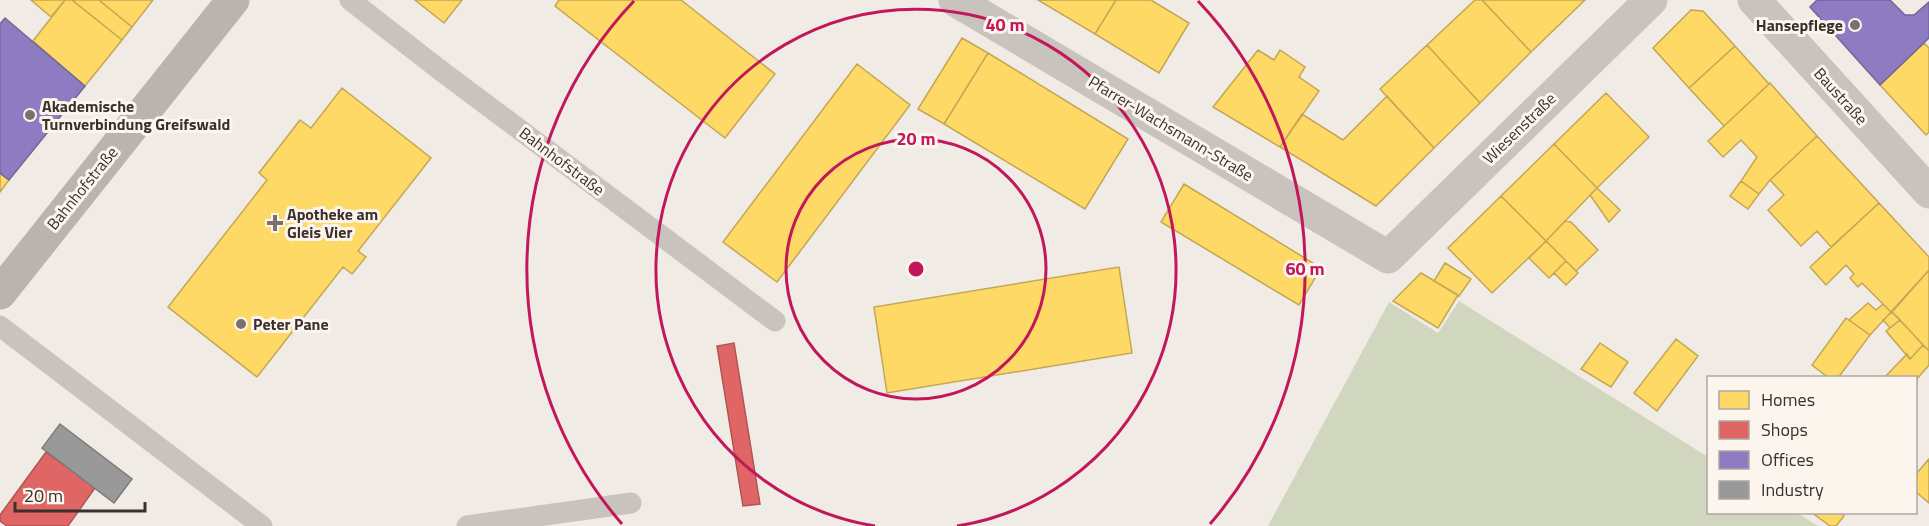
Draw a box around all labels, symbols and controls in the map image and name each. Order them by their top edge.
text: 40 m [985,11,1025,38]
place label: Hansepflege [1756,13,1843,37]
marker: Hansepflege [1848,18,1862,32]
street label: Baustraße [1809,62,1873,130]
street label: Pfarrer-Wachsmann-Straße [1084,69,1258,187]
street label: Wiesenstraße [1477,87,1561,169]
place label: Akademische Turnverbindung Greifswald [42,94,230,136]
marker: Akademische Turnverbindung Greifswald [23,108,37,122]
street label: Bahnhofstraße [514,121,610,201]
text: 20 m [896,125,936,152]
street label: Bahnhofstraße [41,141,123,235]
place label: Apotheke am Gleis Vier [287,202,378,244]
marker: Apotheke am Gleis Vier [268,216,282,230]
text: 60 m [1285,255,1325,282]
centre of rings [906,259,926,279]
place label: Peter Pane [253,312,329,336]
marker: Peter Pane [234,317,248,331]
legend [1707,376,1917,514]
text: Homes [1761,386,1815,413]
text: Shops [1761,416,1808,443]
text: Offices [1761,446,1814,473]
scale bar [15,475,146,513]
text: Industry [1761,476,1824,503]
text: 20 m [24,482,63,509]

